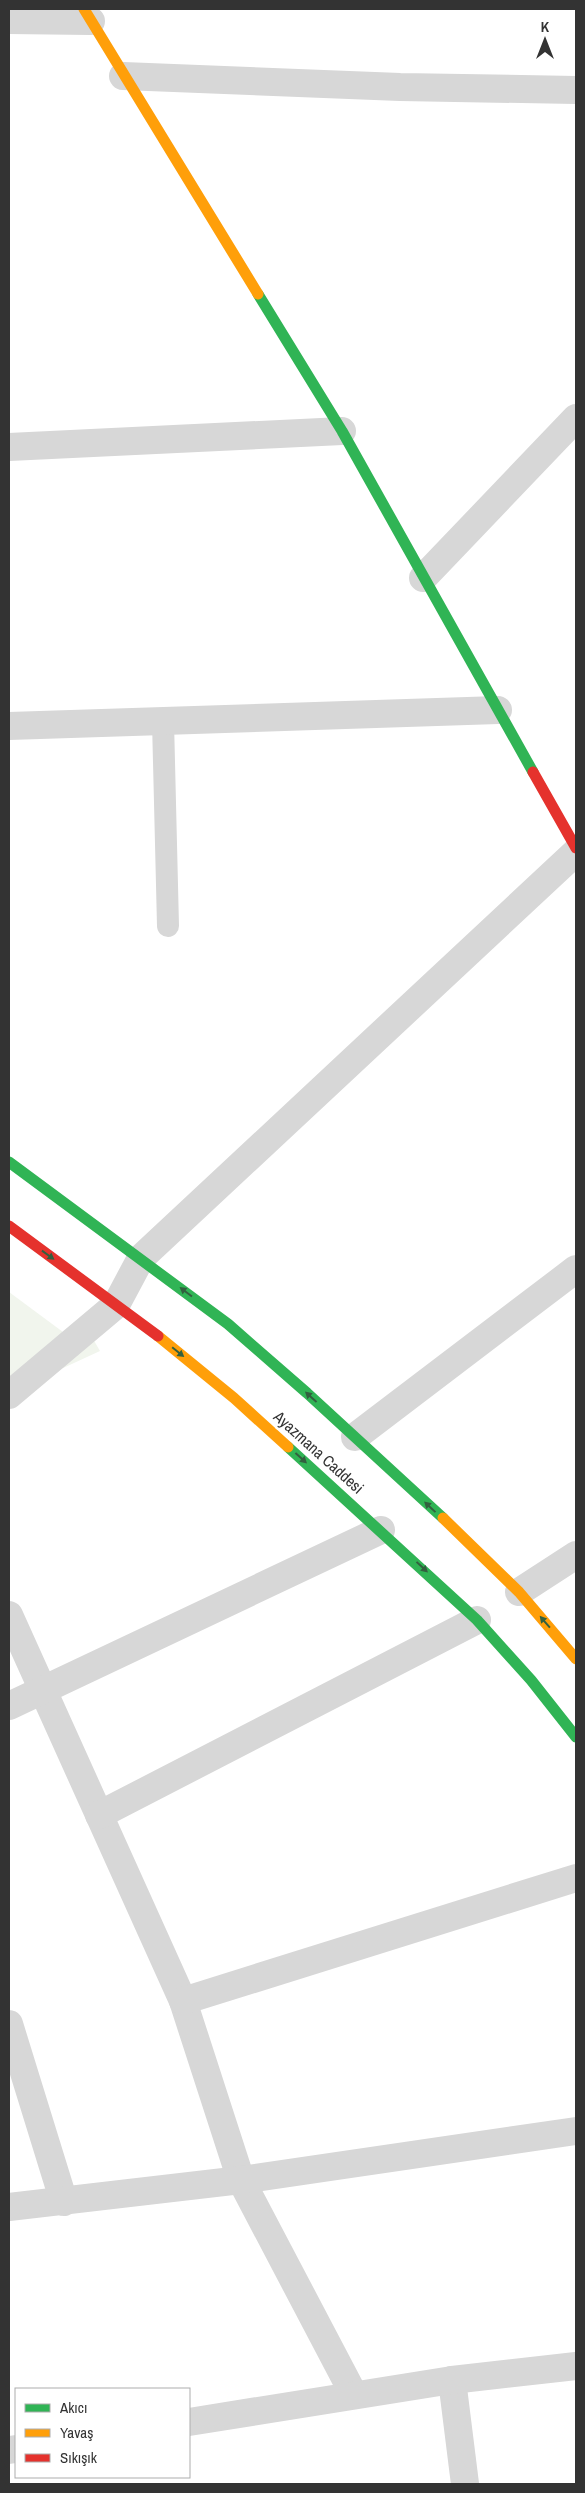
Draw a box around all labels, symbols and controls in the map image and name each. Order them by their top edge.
north arrow [520,15,570,65]
text: K [541,18,550,36]
one-way arrow [41,1249,54,1260]
one-way arrow [180,1287,193,1298]
one-way arrow [172,1346,185,1357]
one-way arrow [304,1391,317,1402]
street label: Ayazmana Caddesi [268,1405,369,1498]
one-way arrow [295,1452,307,1464]
one-way arrow [424,1501,436,1513]
one-way arrow [415,1561,427,1573]
one-way arrow [539,1615,550,1628]
legend [15,2388,190,2478]
text: Akıcı [59,2397,87,2418]
text: Yavaş [60,2422,93,2443]
text: Sıkışık [60,2447,98,2468]

